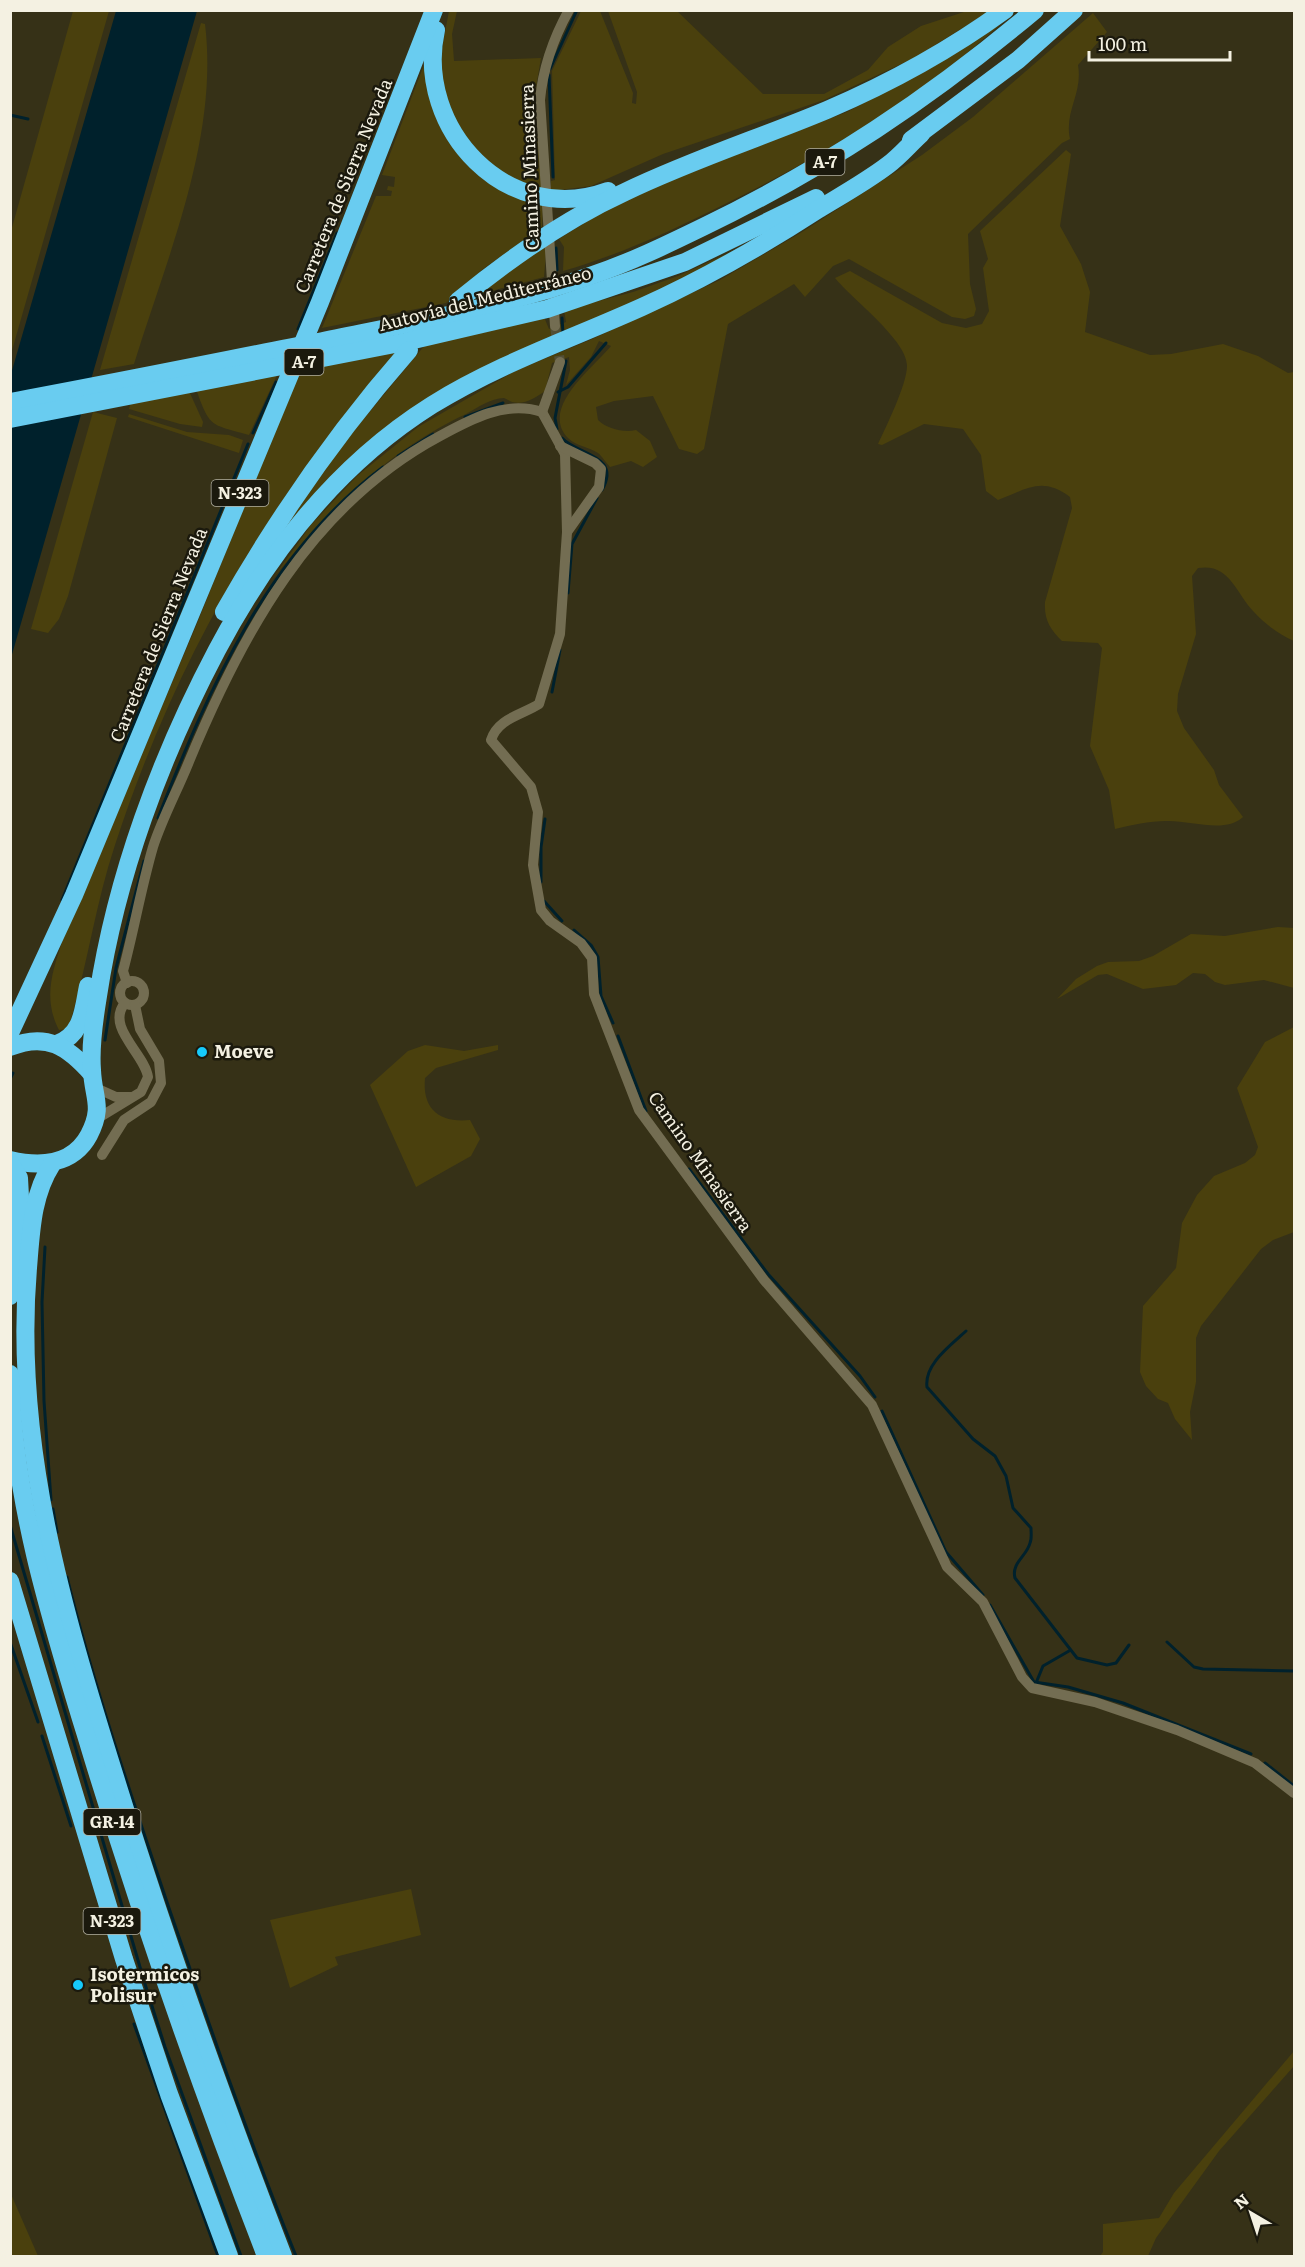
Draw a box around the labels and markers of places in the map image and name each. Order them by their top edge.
place label: Moeve [214,1037,274,1064]
marker: Moeve [195,1045,209,1059]
place label: Isotermicos Polisur [90,1960,199,2008]
marker: Isotermicos Polisur [71,1978,85,1992]

